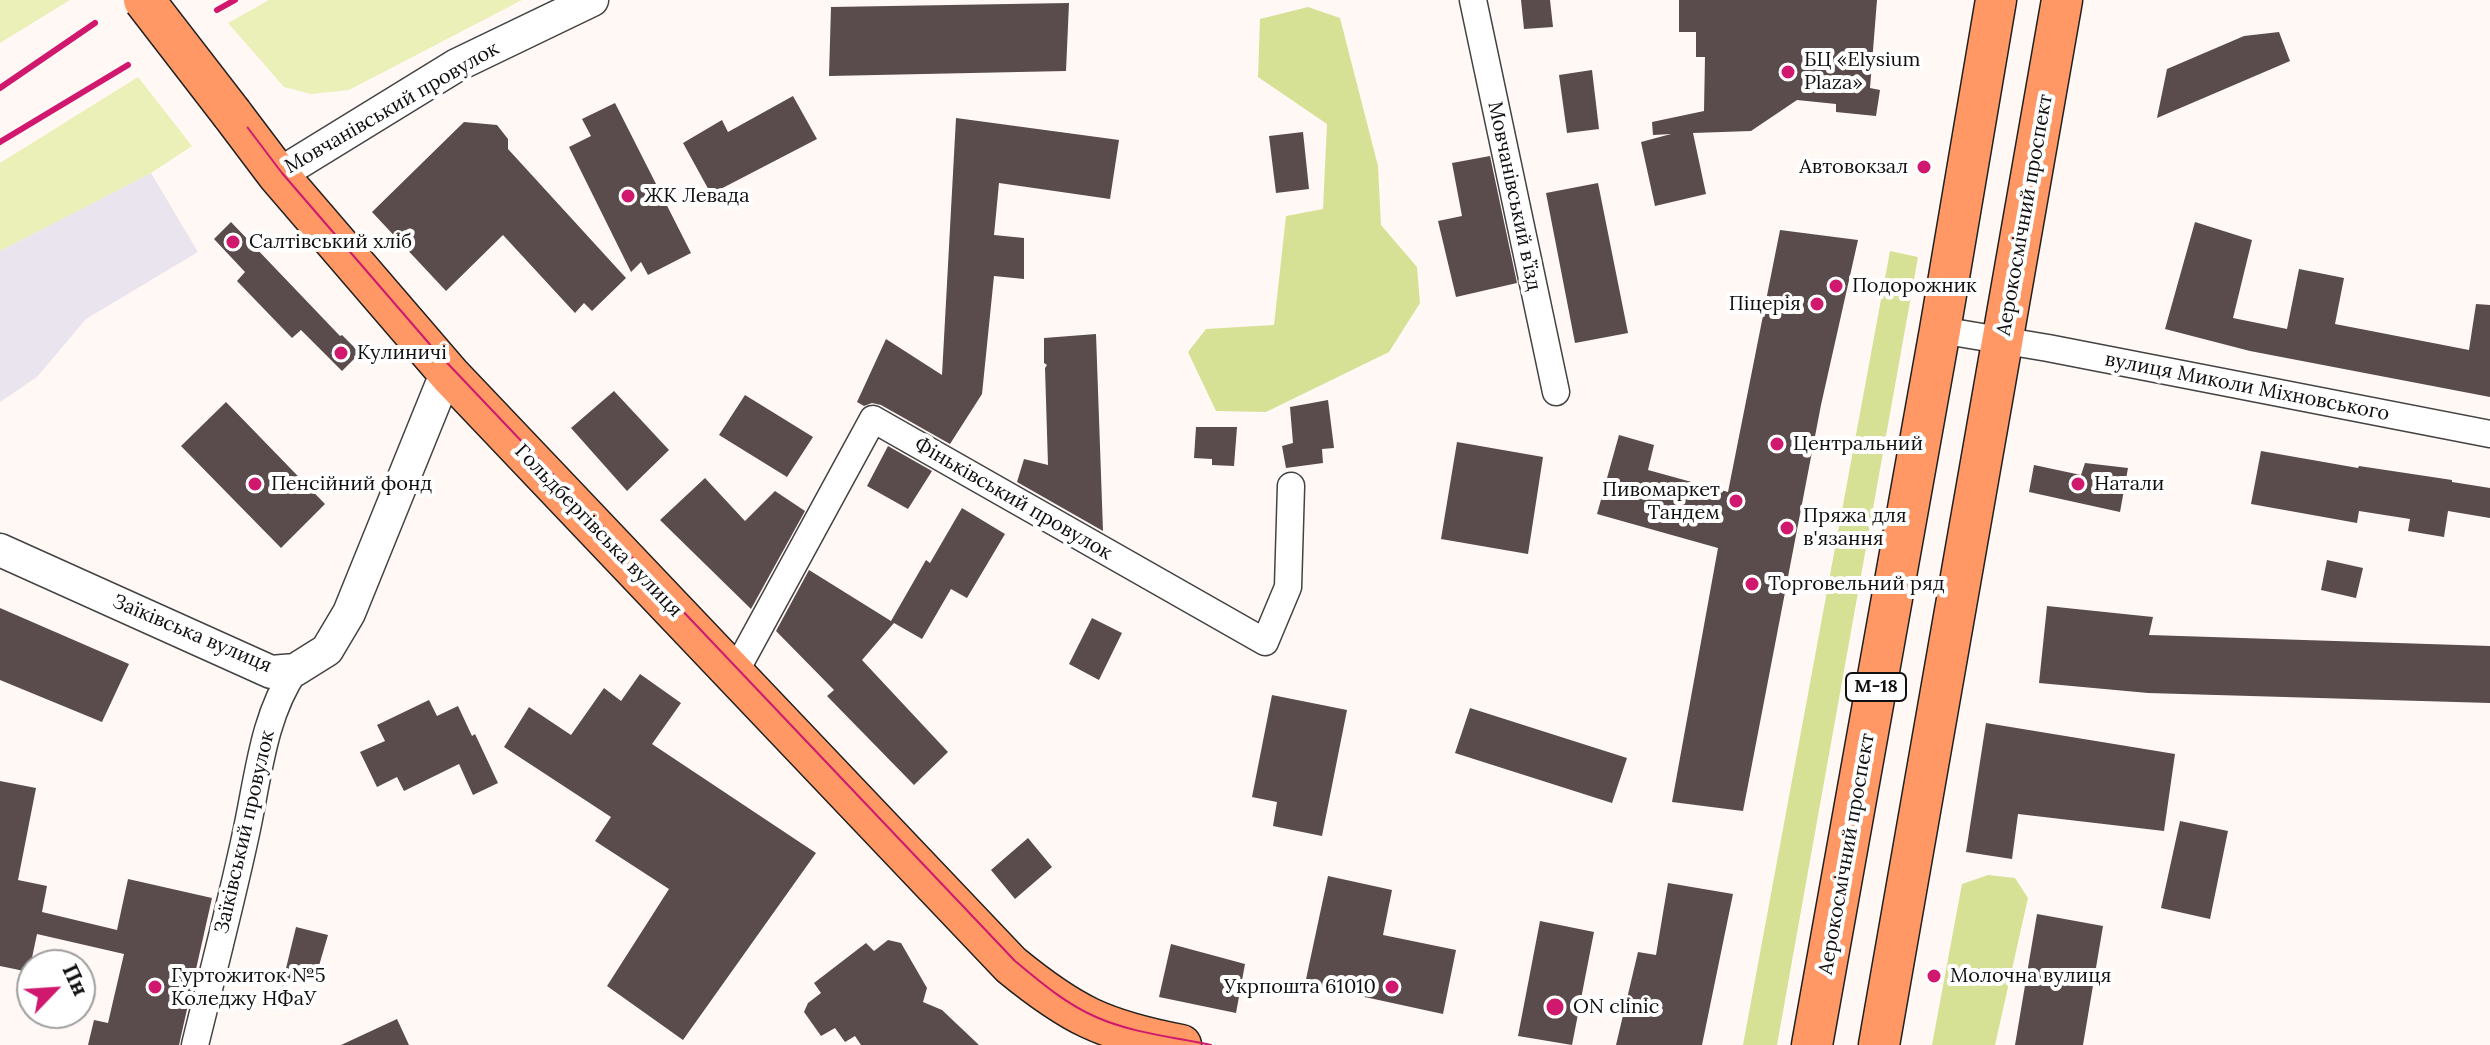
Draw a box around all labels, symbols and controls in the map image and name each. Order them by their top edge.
street label: Мовчанівський провулок [281,37,503,179]
place label: БЦ «Elysium Plaza» [1804,48,1920,95]
marker: БЦ «Elysium Plaza» [1779,63,1797,81]
street label: Аерокосмічний проспект [1992,92,2058,338]
street label: Мовчанівський в’їзд [1482,99,1546,293]
place label: Автовокзал [1799,155,1908,179]
marker: Автовокзал [1915,158,1933,176]
place label: ЖК Левада [644,184,749,208]
marker: ЖК Левада [619,187,637,205]
place label: Салтівський хліб [249,230,412,254]
marker: Салтівський хліб [224,233,242,251]
place label: Подорожник [1852,274,1977,298]
marker: Подорожник [1827,277,1845,295]
place label: Піцерія [1729,292,1801,316]
marker: Піцерія [1808,295,1826,313]
place label: Кулиничі [357,341,447,365]
marker: Кулиничі [332,344,350,362]
street label: вулиця Миколи Міхновського [2103,348,2391,426]
place label: Центральний [1793,432,1923,456]
street label: Фіньківський провулок [910,433,1116,565]
marker: Центральний [1768,435,1786,453]
street label: Гольдбергівська вулиця [509,440,687,622]
place label: Пенсійний фонд [271,472,432,496]
place label: Натали [2094,472,2164,496]
marker: Пенсійний фонд [246,475,264,493]
marker: Натали [2069,475,2087,493]
place label: Пивомаркет Тандем [1602,478,1720,525]
marker: Пивомаркет Тандем [1727,492,1745,510]
place label: Пряжа для в'язання [1803,504,1907,551]
marker: Пряжа для в'язання [1778,519,1796,537]
place label: Торговельний ряд [1768,572,1945,596]
marker: Торговельний ряд [1743,575,1761,593]
street label: Заїківська вулиця [109,590,275,678]
road number: М-18 [1846,673,1906,701]
street label: Заїківський провулок [210,728,280,936]
street label: Аерокосмічний проспект [1814,731,1880,977]
north arrow [16,949,96,1029]
text: Пн [57,959,95,1000]
place label: Гуртожиток №5 Коледжу НФаУ [171,964,326,1011]
place label: Молочна вулиця [1950,964,2111,988]
marker: Молочна вулиця [1925,967,1943,985]
place label: Укрпошта 61010 [1224,975,1376,999]
marker: Гуртожиток №5 Коледжу НФаУ [146,978,164,996]
marker: Укрпошта 61010 [1383,978,1401,996]
place label: ON clinic [1573,995,1659,1019]
marker: ON clinic [1544,996,1566,1018]

